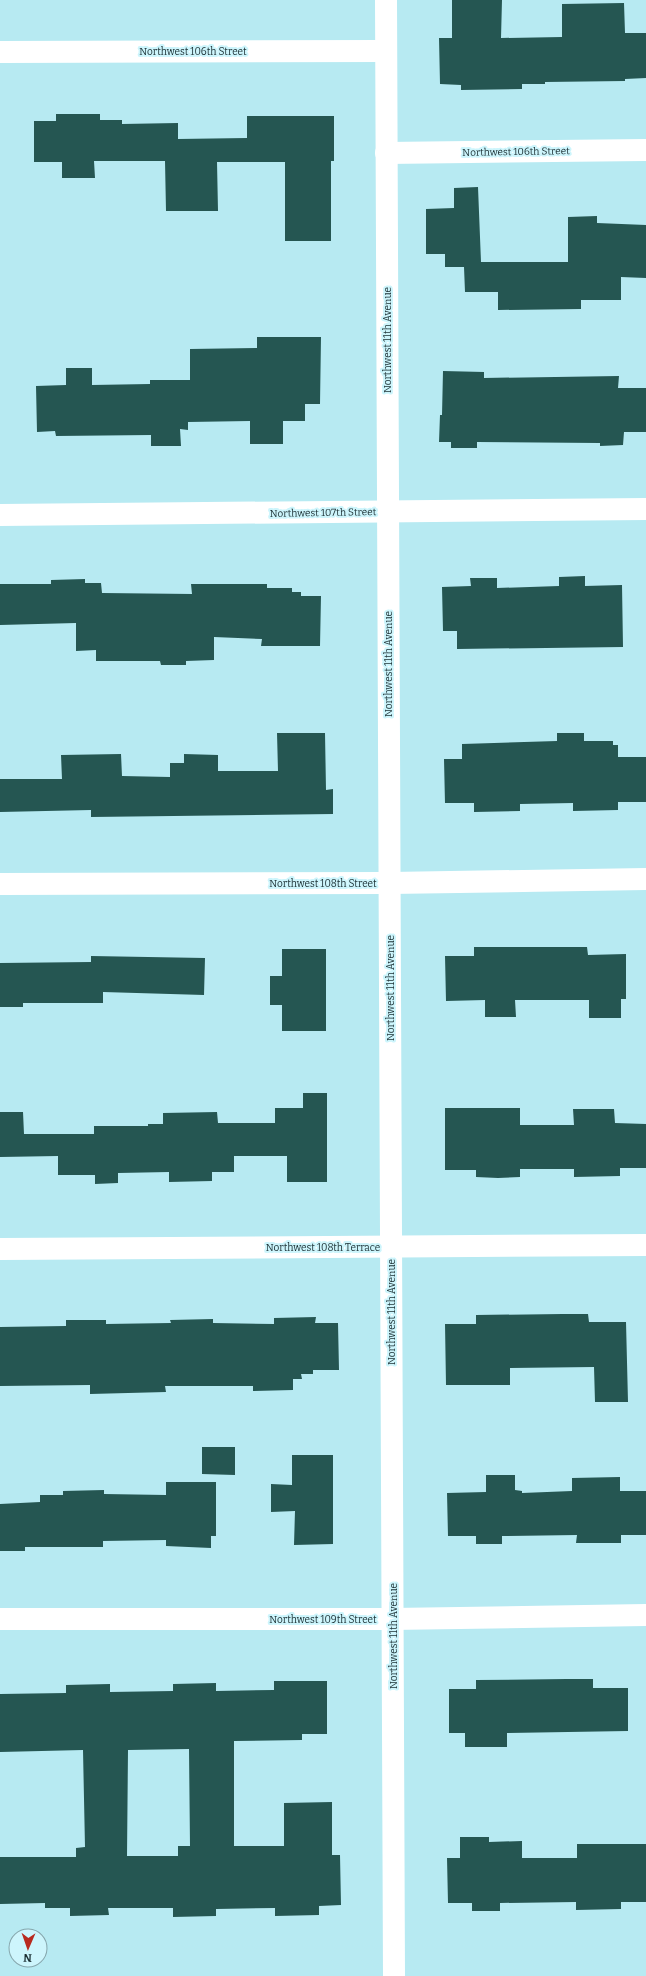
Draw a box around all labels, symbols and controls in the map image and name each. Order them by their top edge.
street label: Northwest 106th Street [139,46,247,58]
street label: Northwest 106th Street [462,145,570,159]
street label: Northwest 11th Avenue [382,287,394,393]
street label: Northwest 107th Street [270,506,377,520]
street label: Northwest 11th Avenue [383,611,395,717]
street label: Northwest 108th Street [269,878,377,890]
street label: Northwest 11th Avenue [385,935,397,1041]
street label: Northwest 108th Terrace [266,1242,380,1254]
street label: Northwest 11th Avenue [386,1259,398,1365]
street label: Northwest 11th Avenue [388,1583,400,1689]
street label: Northwest 109th Street [269,1614,377,1626]
north arrow [8,1928,48,1968]
text: N [23,1951,32,1964]

